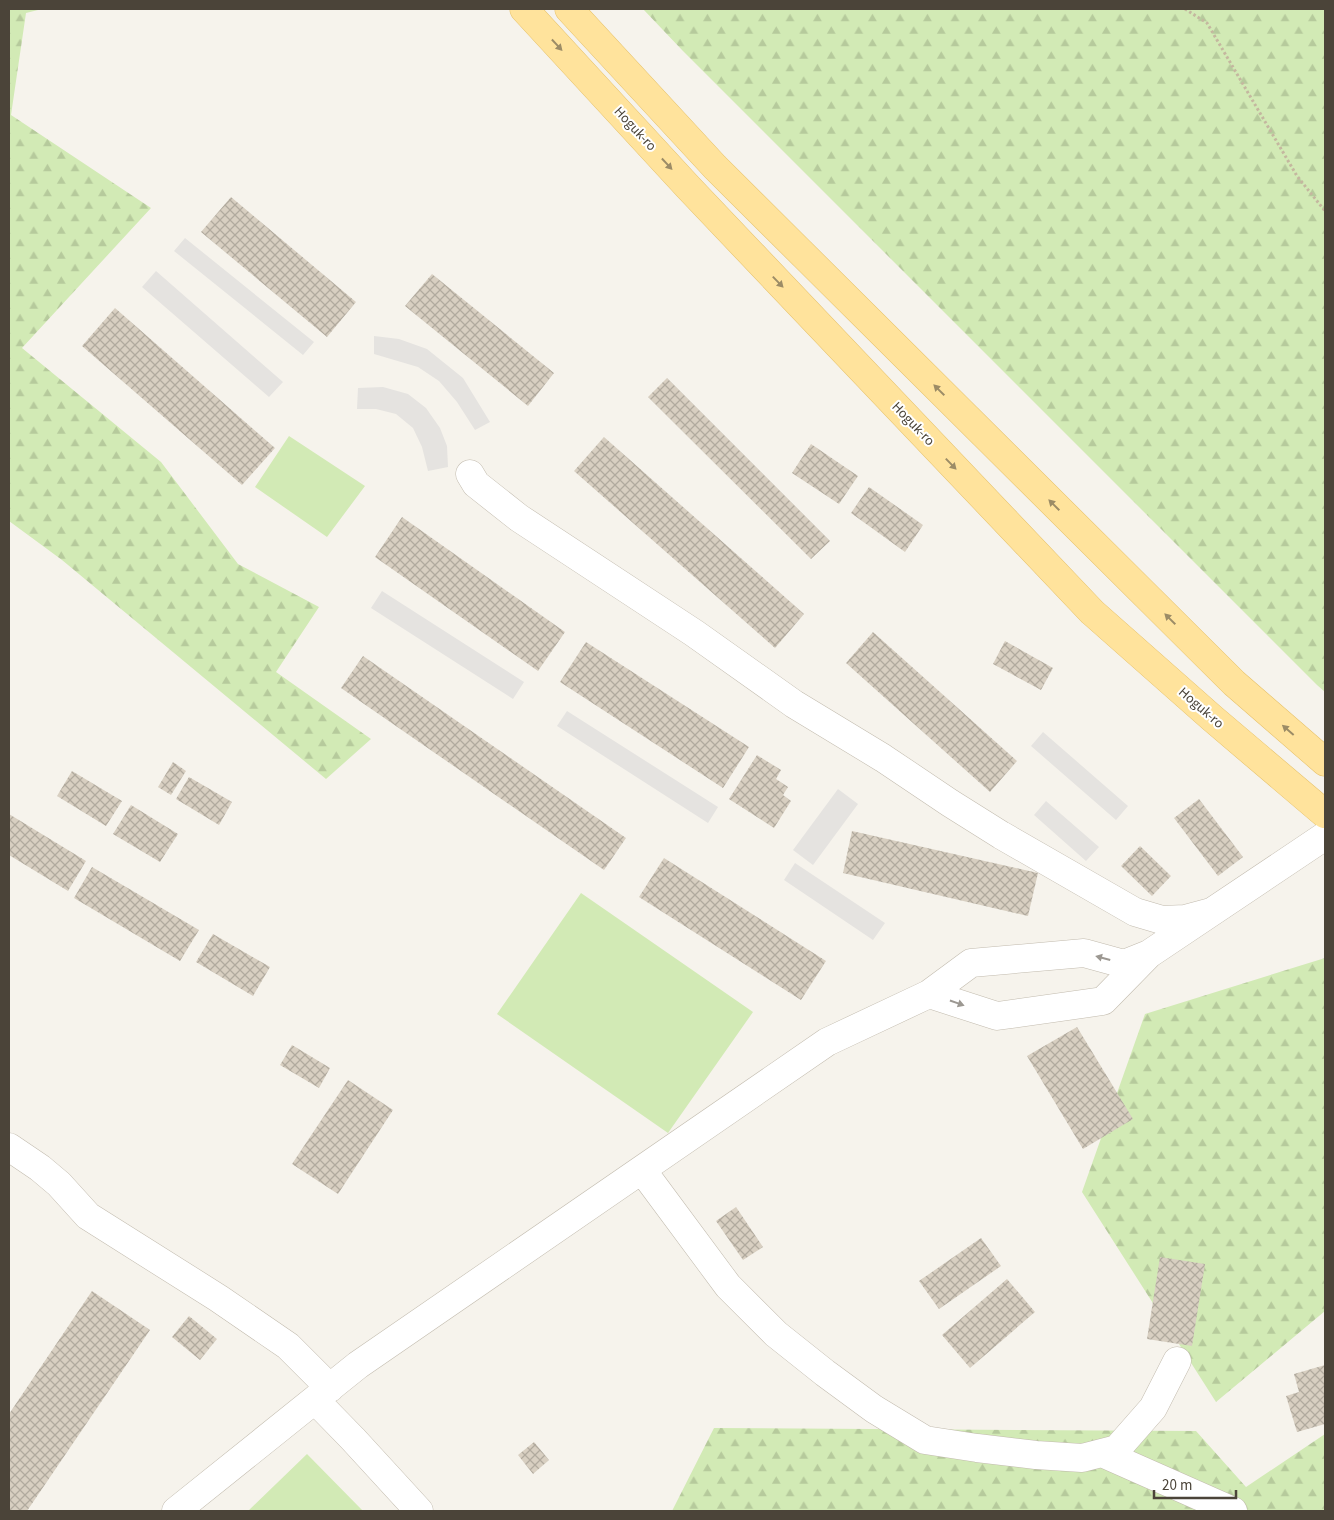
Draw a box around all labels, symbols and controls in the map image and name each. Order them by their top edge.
one-way arrow [551,38,563,50]
street label: Hoguk-ro [609,102,661,156]
one-way arrow [661,158,673,170]
one-way arrow [772,276,784,288]
one-way arrow [933,384,945,396]
street label: Hoguk-ro [887,398,939,450]
one-way arrow [945,457,957,469]
one-way arrow [1048,499,1060,511]
one-way arrow [1164,613,1176,625]
street label: Hoguk-ro [1174,683,1228,733]
one-way arrow [1283,724,1295,736]
one-way arrow [1096,954,1111,962]
one-way arrow [950,1000,965,1007]
scale bar [1154,1468,1236,1500]
text: 20 m [1162,1475,1192,1496]

